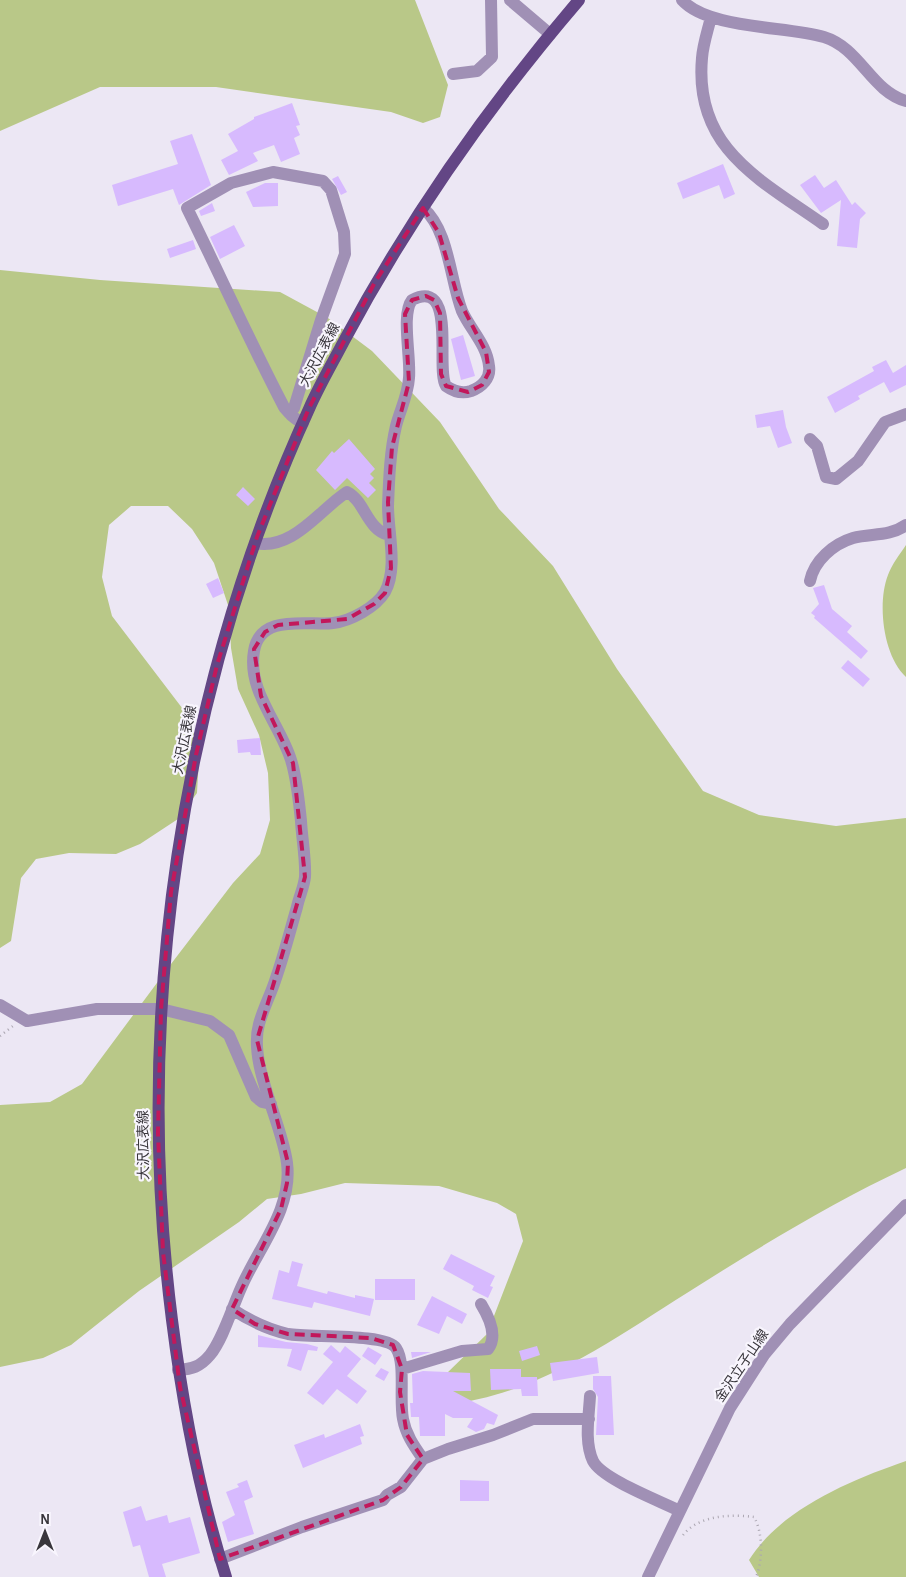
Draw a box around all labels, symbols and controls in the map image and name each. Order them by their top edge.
street label: 大沢広表線 [297,320,343,389]
street label: 大沢広表線 [170,704,199,776]
street label: 大沢広表線 [135,1110,152,1180]
street label: 金沢立子山線 [712,1327,771,1405]
north arrow [20,1507,70,1557]
text: N [40,1513,50,1527]

